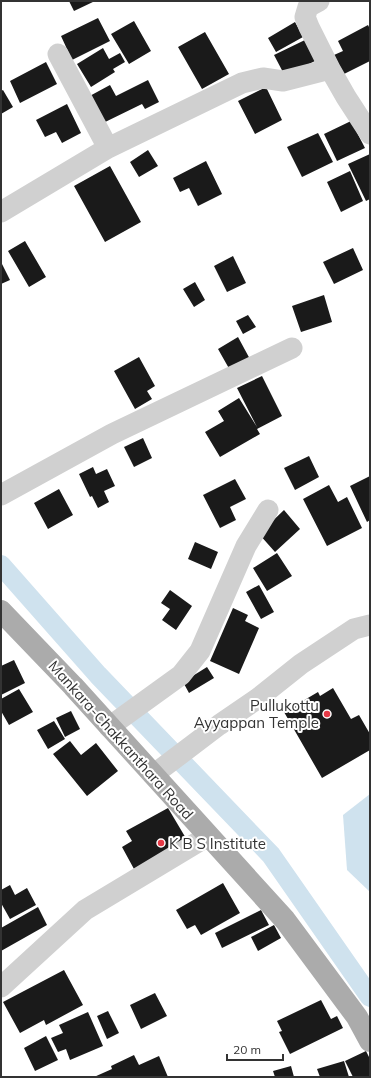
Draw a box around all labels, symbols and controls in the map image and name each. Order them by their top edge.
street label: Mankara-Chakkanthara Road [45,657,197,823]
place label: Pullukottu Ayyappan Temple [194,696,319,732]
marker: Pullukottu Ayyappan Temple [322,709,332,719]
place label: K B S Institute [169,834,266,853]
marker: K B S Institute [156,838,166,848]
scale bar [227,1036,283,1062]
text: 20 m [233,1042,261,1057]

